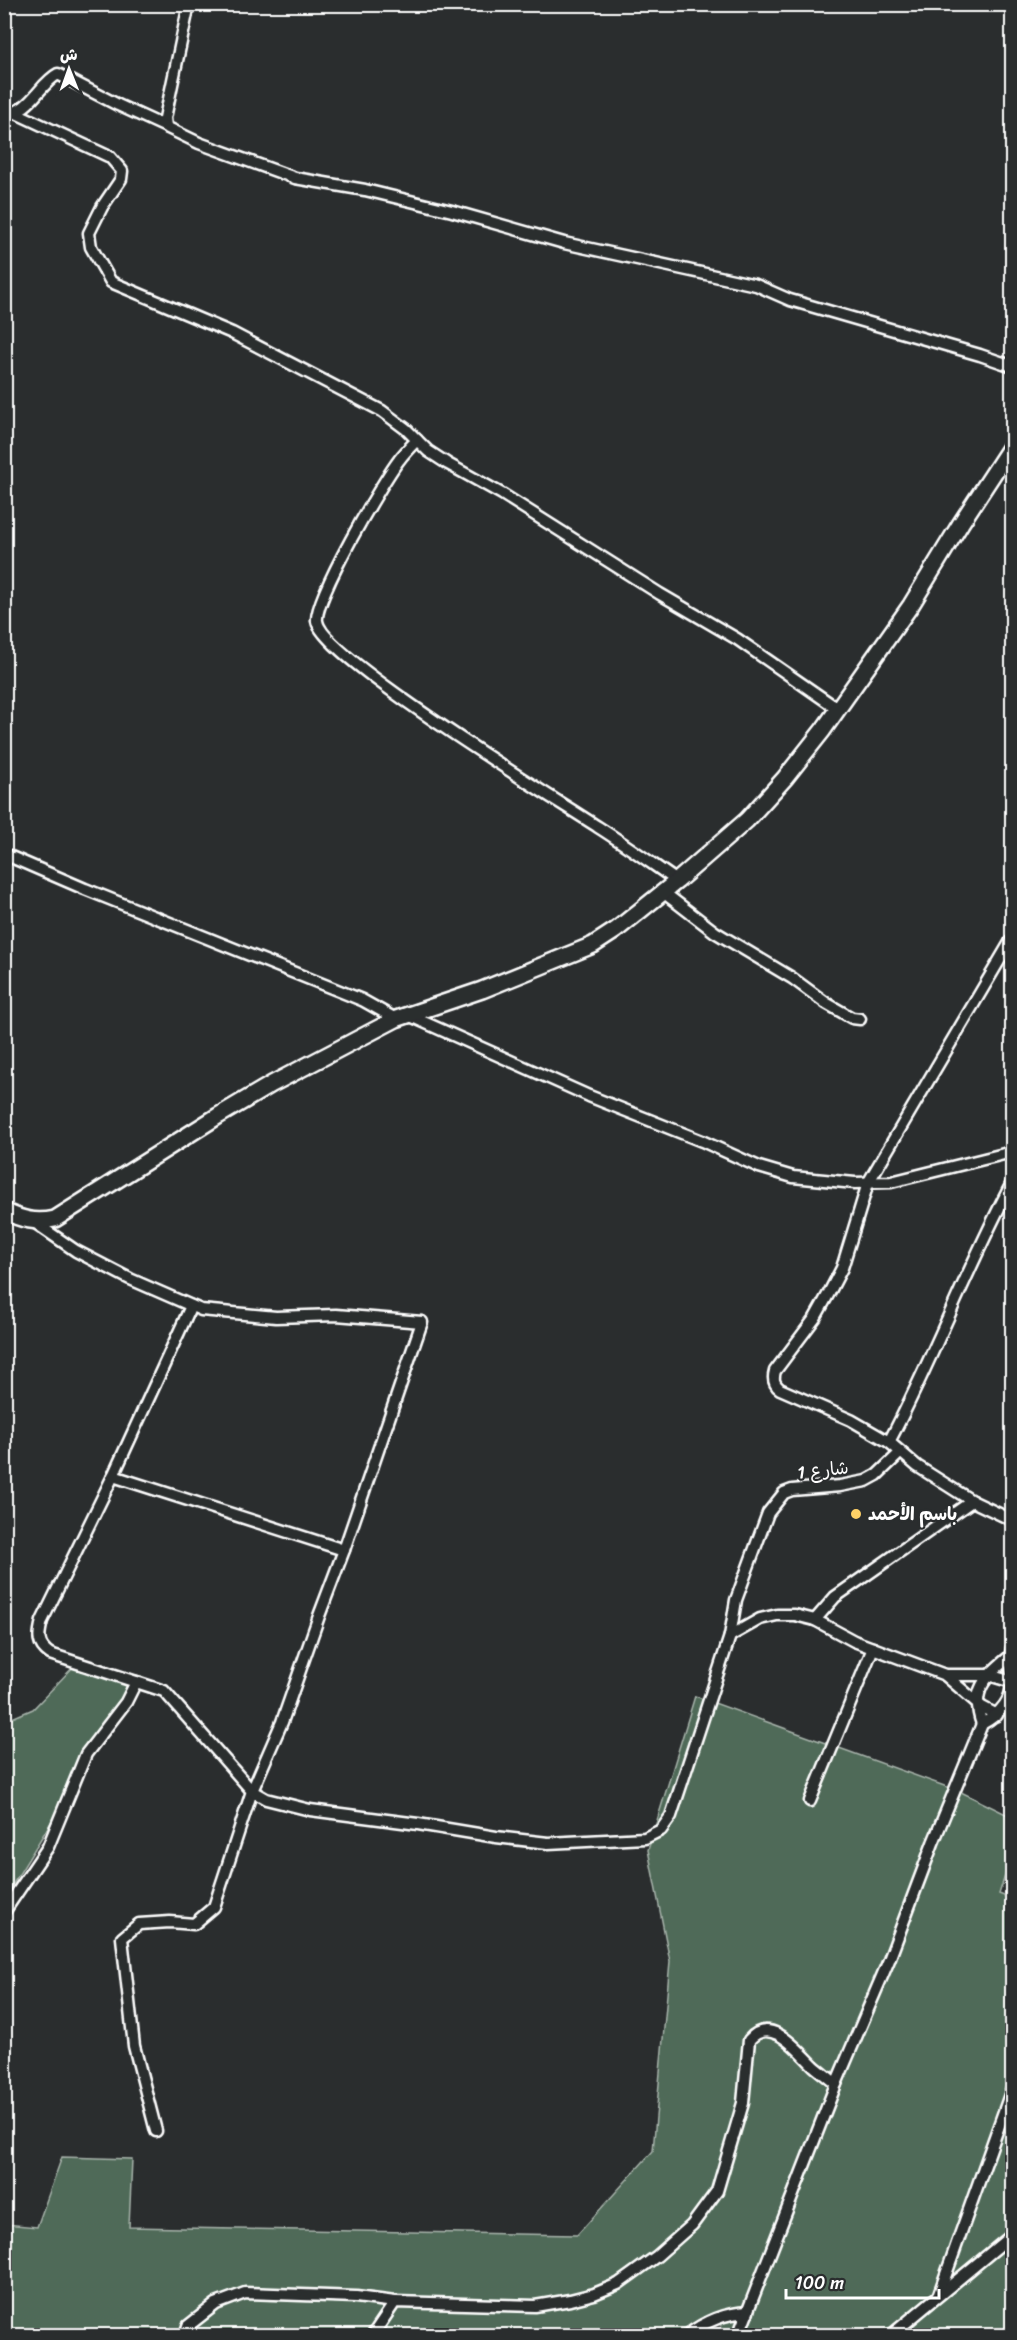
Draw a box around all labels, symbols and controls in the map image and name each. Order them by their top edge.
north arrow [39,39,99,99]
text: ش [60,40,78,69]
street label: شارع 1 [796,1451,850,1489]
place label: باسم الأحمد [868,1498,957,1530]
marker: باسم الأحمد [849,1507,863,1521]
scale bar [786,2262,939,2300]
text: 100 m [795,2267,844,2299]

